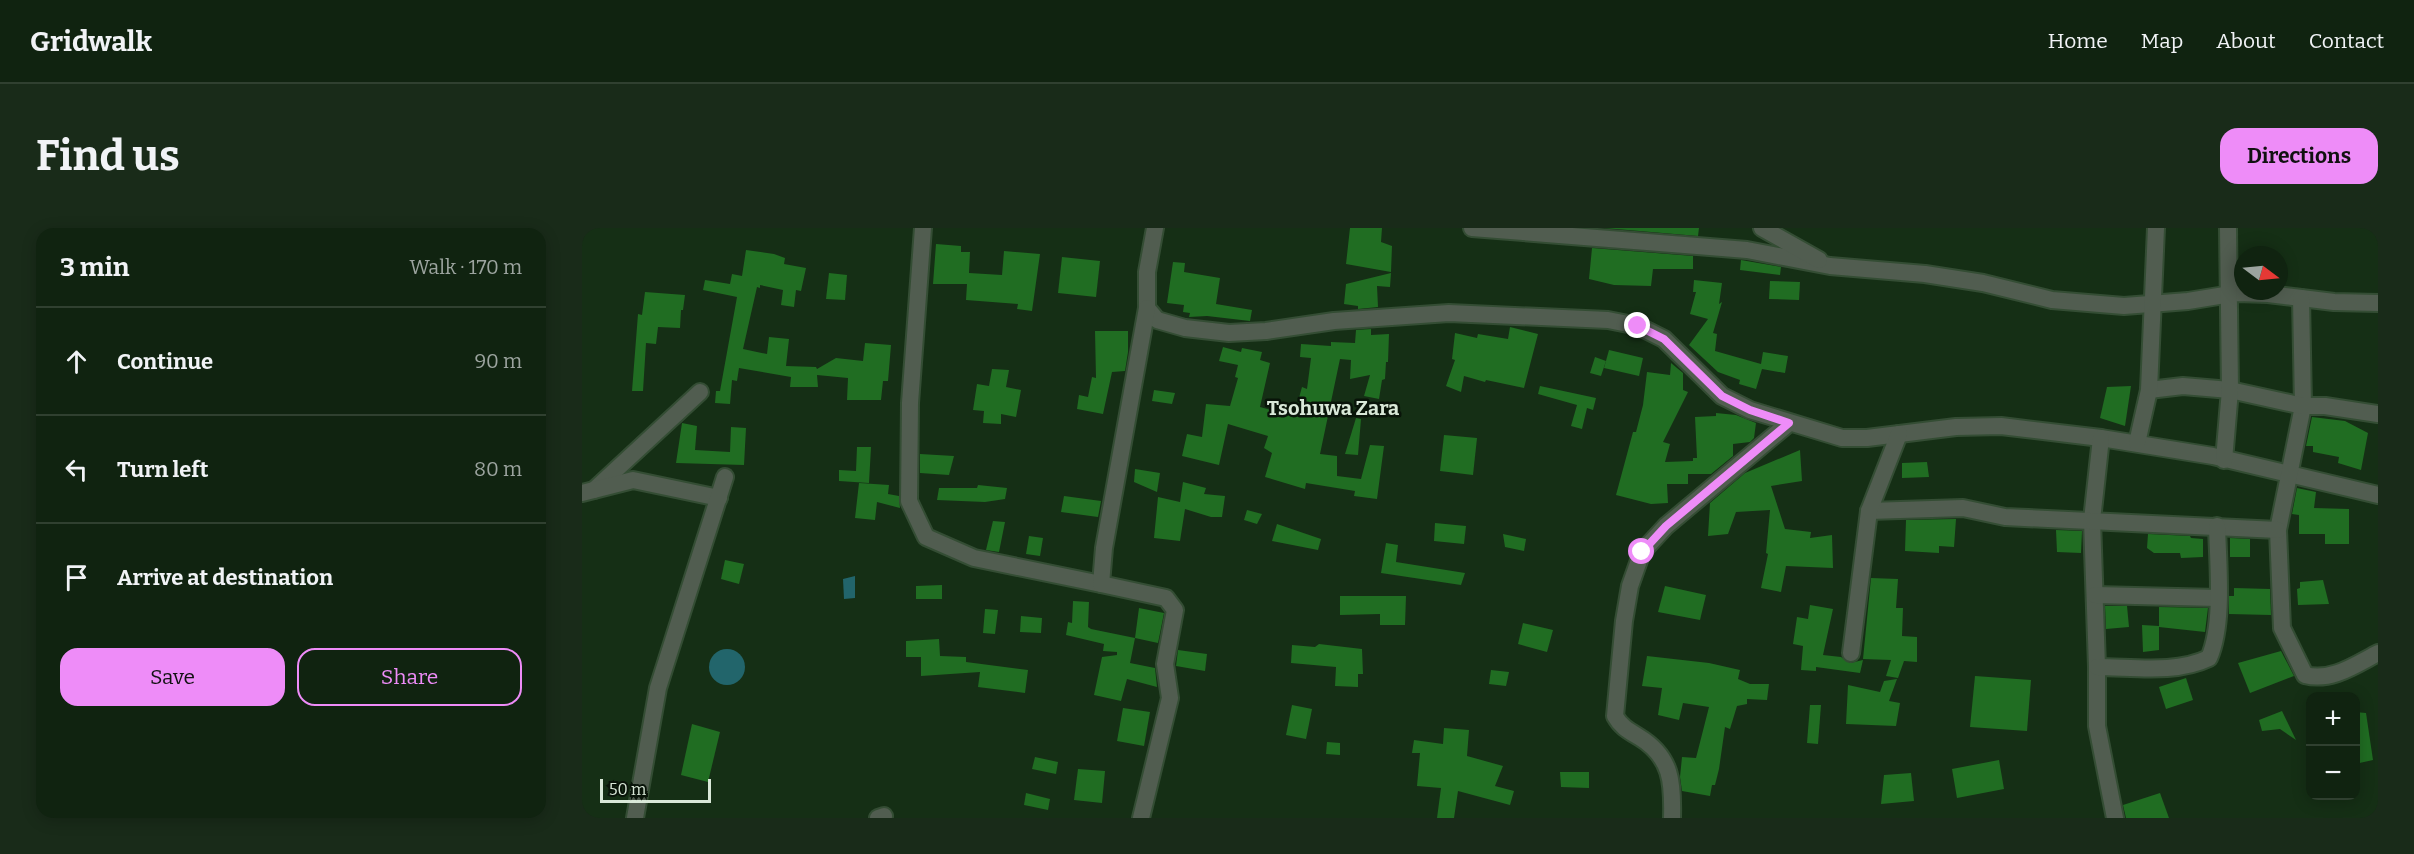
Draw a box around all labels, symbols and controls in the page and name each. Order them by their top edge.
text: Gridwalk [30,25,152,58]
text: Home [2048,28,2108,54]
text: Map [2141,28,2183,54]
text: About [2216,28,2276,54]
text: Contact [2309,28,2384,54]
button: Directions [2220,128,2378,184]
text: Find us [36,131,180,181]
north arrow [2234,246,2288,300]
text: 3 min [60,252,129,283]
text: Walk · 170 m [409,255,522,279]
route end [1624,312,1650,338]
icon: ahead [60,345,93,378]
text: Continue [117,348,213,375]
text: 90 m [474,349,522,373]
district label: Tsohuwa Zara [1267,396,1399,420]
icon: left [60,453,93,486]
text: Turn left [117,456,209,483]
text: 80 m [474,457,522,481]
route start [1628,538,1654,564]
icon: arrive [60,561,93,594]
text: Arrive at destination [117,564,333,591]
button: Save [60,648,285,706]
button: Share [297,648,522,706]
map controls [2306,692,2360,800]
button: + [2306,692,2360,746]
button: − [2306,746,2360,800]
scale bar [600,776,711,804]
text: 50 m [609,780,646,799]

